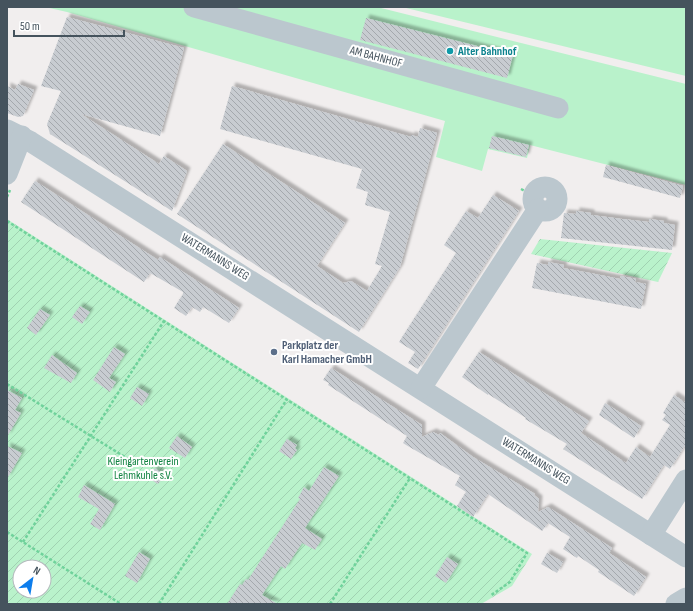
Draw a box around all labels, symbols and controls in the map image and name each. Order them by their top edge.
scale bar [14,12,124,38]
text: 50 m [20,19,40,34]
street label: AM BAHNHOF [347,43,404,71]
place label: Alter Bahnhof [457,44,517,59]
marker: Alter Bahnhof [445,46,455,56]
street label: WATERMANNS WEG [178,230,252,284]
place label: Parkplatz der Karl Hamacher GmbH [282,338,372,367]
marker: Parkplatz der Karl Hamacher GmbH [269,347,279,357]
street label: WATERMANNS WEG [499,434,573,488]
park label: Kleingartenverein Lehmkuhle s.V. [107,454,179,483]
north arrow [12,559,52,599]
text: N [31,564,43,578]

